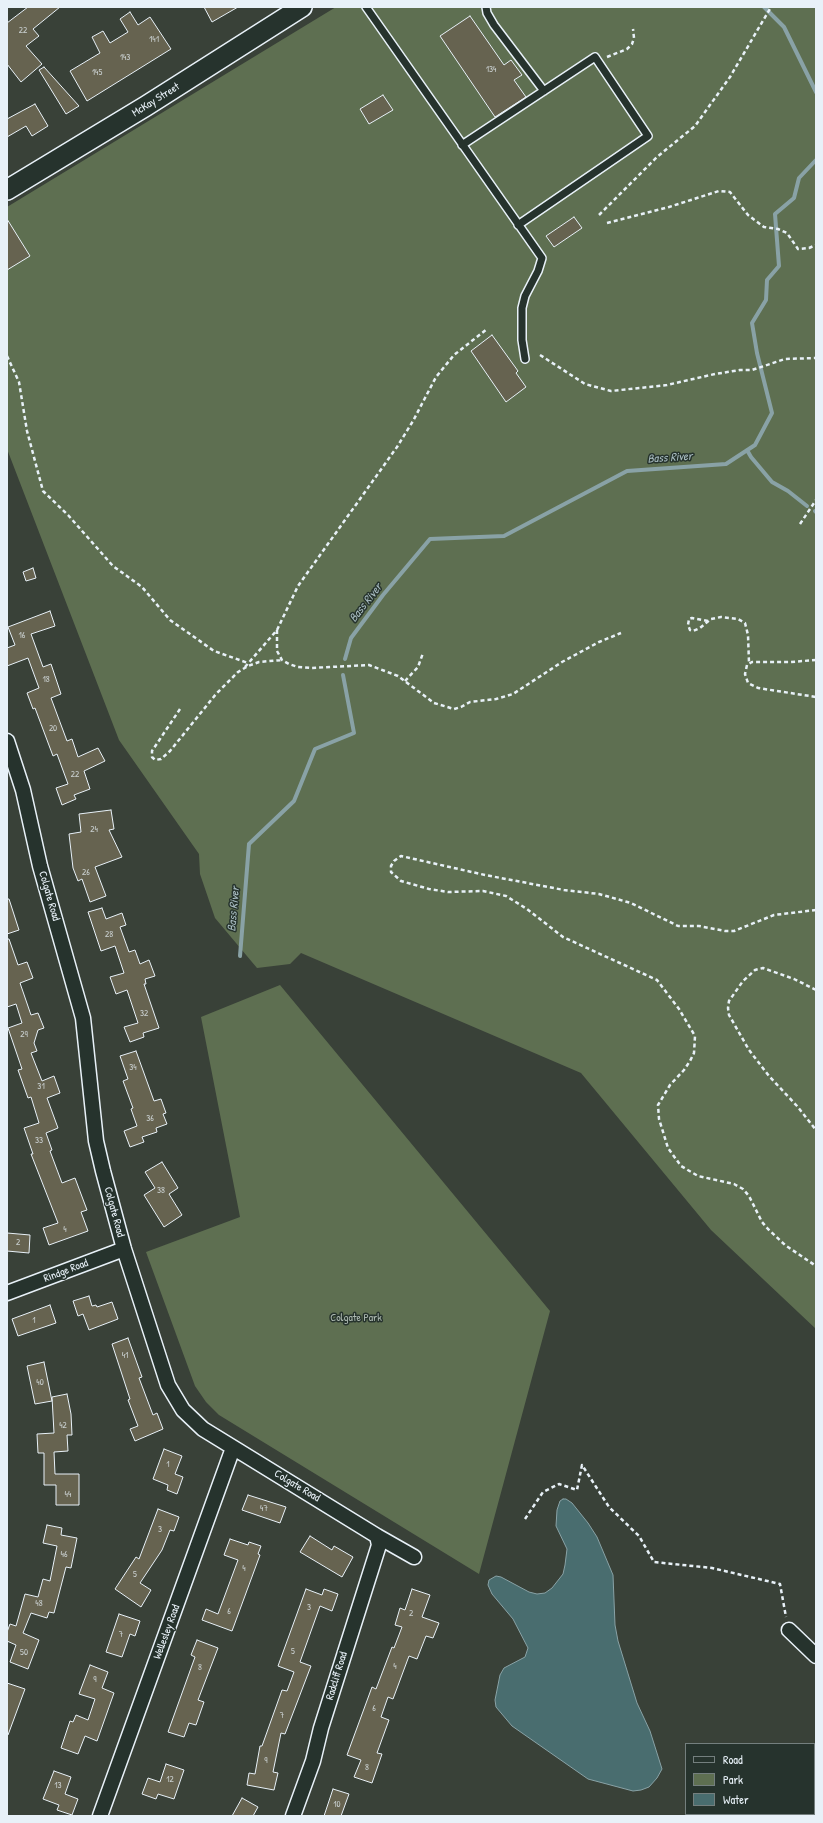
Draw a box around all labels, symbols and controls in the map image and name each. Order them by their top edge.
house number: 22 [19,26,27,36]
house number: 141 [149,35,159,45]
house number: 143 [120,53,130,63]
house number: 134 [486,65,496,75]
house number: 145 [92,68,102,78]
street label: McKay Street [130,80,182,120]
water label: Bass River [647,449,693,467]
water label: Bass River [346,581,386,625]
house number: 16 [19,631,25,641]
house number: 18 [42,675,50,685]
house number: 20 [49,724,57,734]
house number: 22 [71,770,79,780]
house number: 24 [90,825,98,835]
house number: 26 [82,868,90,878]
street label: Colgate Road [36,870,62,922]
water label: Bass River [225,886,243,932]
house number: 28 [105,930,113,940]
house number: 32 [140,1009,148,1019]
house number: 29 [20,1030,28,1040]
house number: 34 [129,1063,137,1073]
house number: 31 [37,1082,45,1092]
house number: 36 [146,1114,154,1124]
house number: 33 [35,1136,43,1146]
street label: Colgate Road [101,1186,127,1238]
house number: 38 [157,1186,165,1196]
house number: 4 [63,1225,67,1235]
house number: 2 [16,1238,20,1248]
street label: Rindge Road [42,1256,90,1286]
park label: Colgate Park [330,1311,382,1325]
house number: 1 [32,1316,36,1326]
house number: 41 [122,1351,128,1361]
house number: 40 [36,1378,44,1388]
house number: 42 [59,1421,67,1431]
house number: 1 [166,1460,170,1470]
street label: Colgate Road [272,1467,322,1505]
house number: 44 [65,1490,71,1500]
house number: 47 [260,1504,268,1514]
house number: 3 [158,1525,162,1535]
house number: 46 [61,1550,67,1560]
house number: 4 [242,1564,246,1574]
house number: 5 [133,1570,137,1580]
house number: 48 [35,1599,43,1609]
street label: Wellesley Road [151,1603,183,1661]
house number: 3 [307,1603,311,1613]
house number: 6 [227,1607,231,1617]
house number: 2 [409,1609,413,1619]
house number: 7 [119,1630,123,1640]
house number: 5 [291,1647,295,1657]
house number: 50 [20,1648,28,1658]
street label: Radcliff Road [323,1650,351,1702]
house number: 4 [393,1662,397,1672]
house number: 8 [198,1663,202,1673]
house number: 9 [93,1675,97,1685]
house number: 6 [372,1704,376,1714]
house number: 7 [280,1711,284,1721]
legend [685,1743,815,1815]
text: Road [723,1751,743,1768]
house number: 9 [264,1756,268,1766]
house number: 8 [365,1763,369,1773]
text: Park [723,1771,743,1788]
house number: 12 [166,1775,174,1785]
house number: 13 [54,1781,62,1791]
text: Water [723,1791,749,1808]
house number: 10 [333,1800,341,1810]

